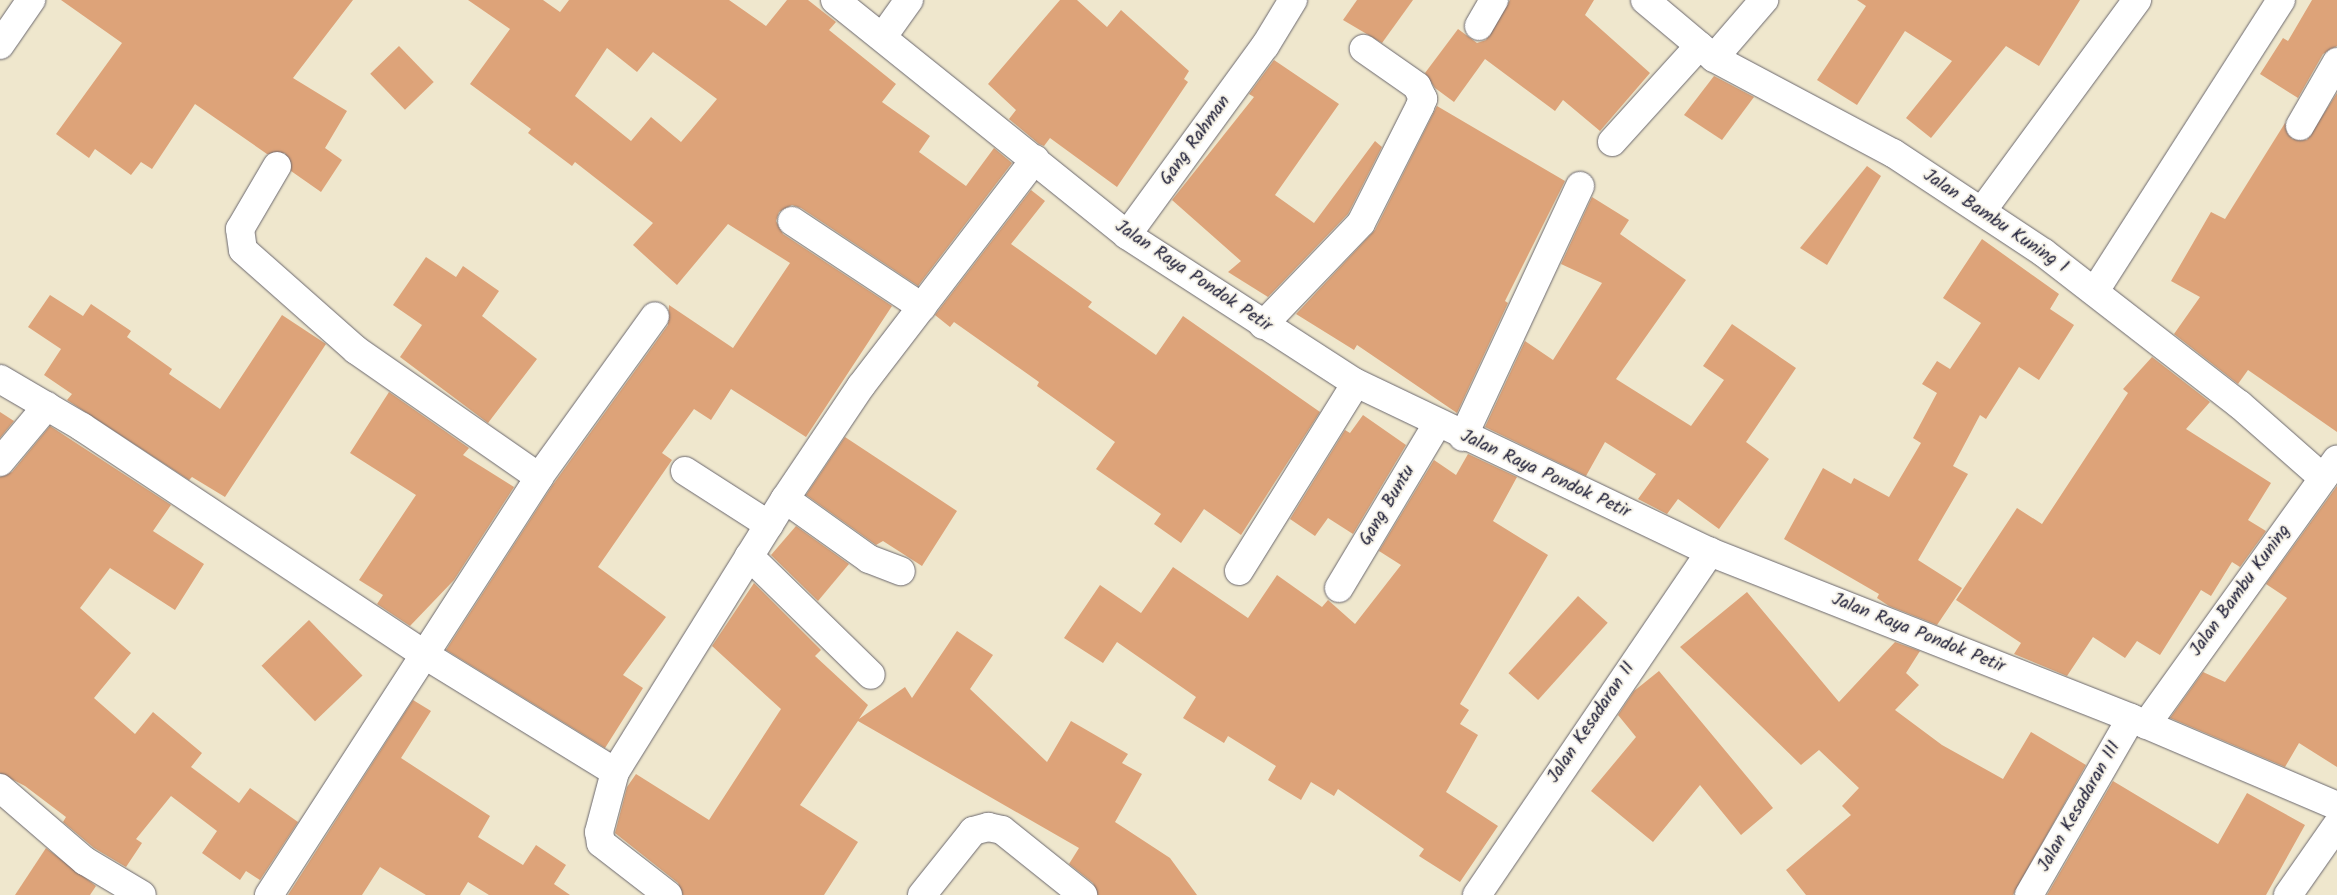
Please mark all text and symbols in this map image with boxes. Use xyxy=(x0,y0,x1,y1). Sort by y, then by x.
street label: Gang Rahman xyxy=(1156,92,1236,190)
street label: Jalan Bambu Kuning 1 xyxy=(1918,165,2072,279)
street label: Jalan Raya Pondok Petir xyxy=(1110,216,1276,338)
street label: Jalan Raya Pondok Petir xyxy=(1457,426,1633,524)
street label: Gang Buntu xyxy=(1356,462,1420,550)
street label: Jalan Bambu Kuning xyxy=(2186,521,2296,661)
street label: Jalan Raya Pondok Petir xyxy=(1828,589,2008,679)
street label: Jalan Kesadaran II xyxy=(1544,658,1640,788)
street label: Jalan Kesadaran III xyxy=(2034,738,2126,876)

